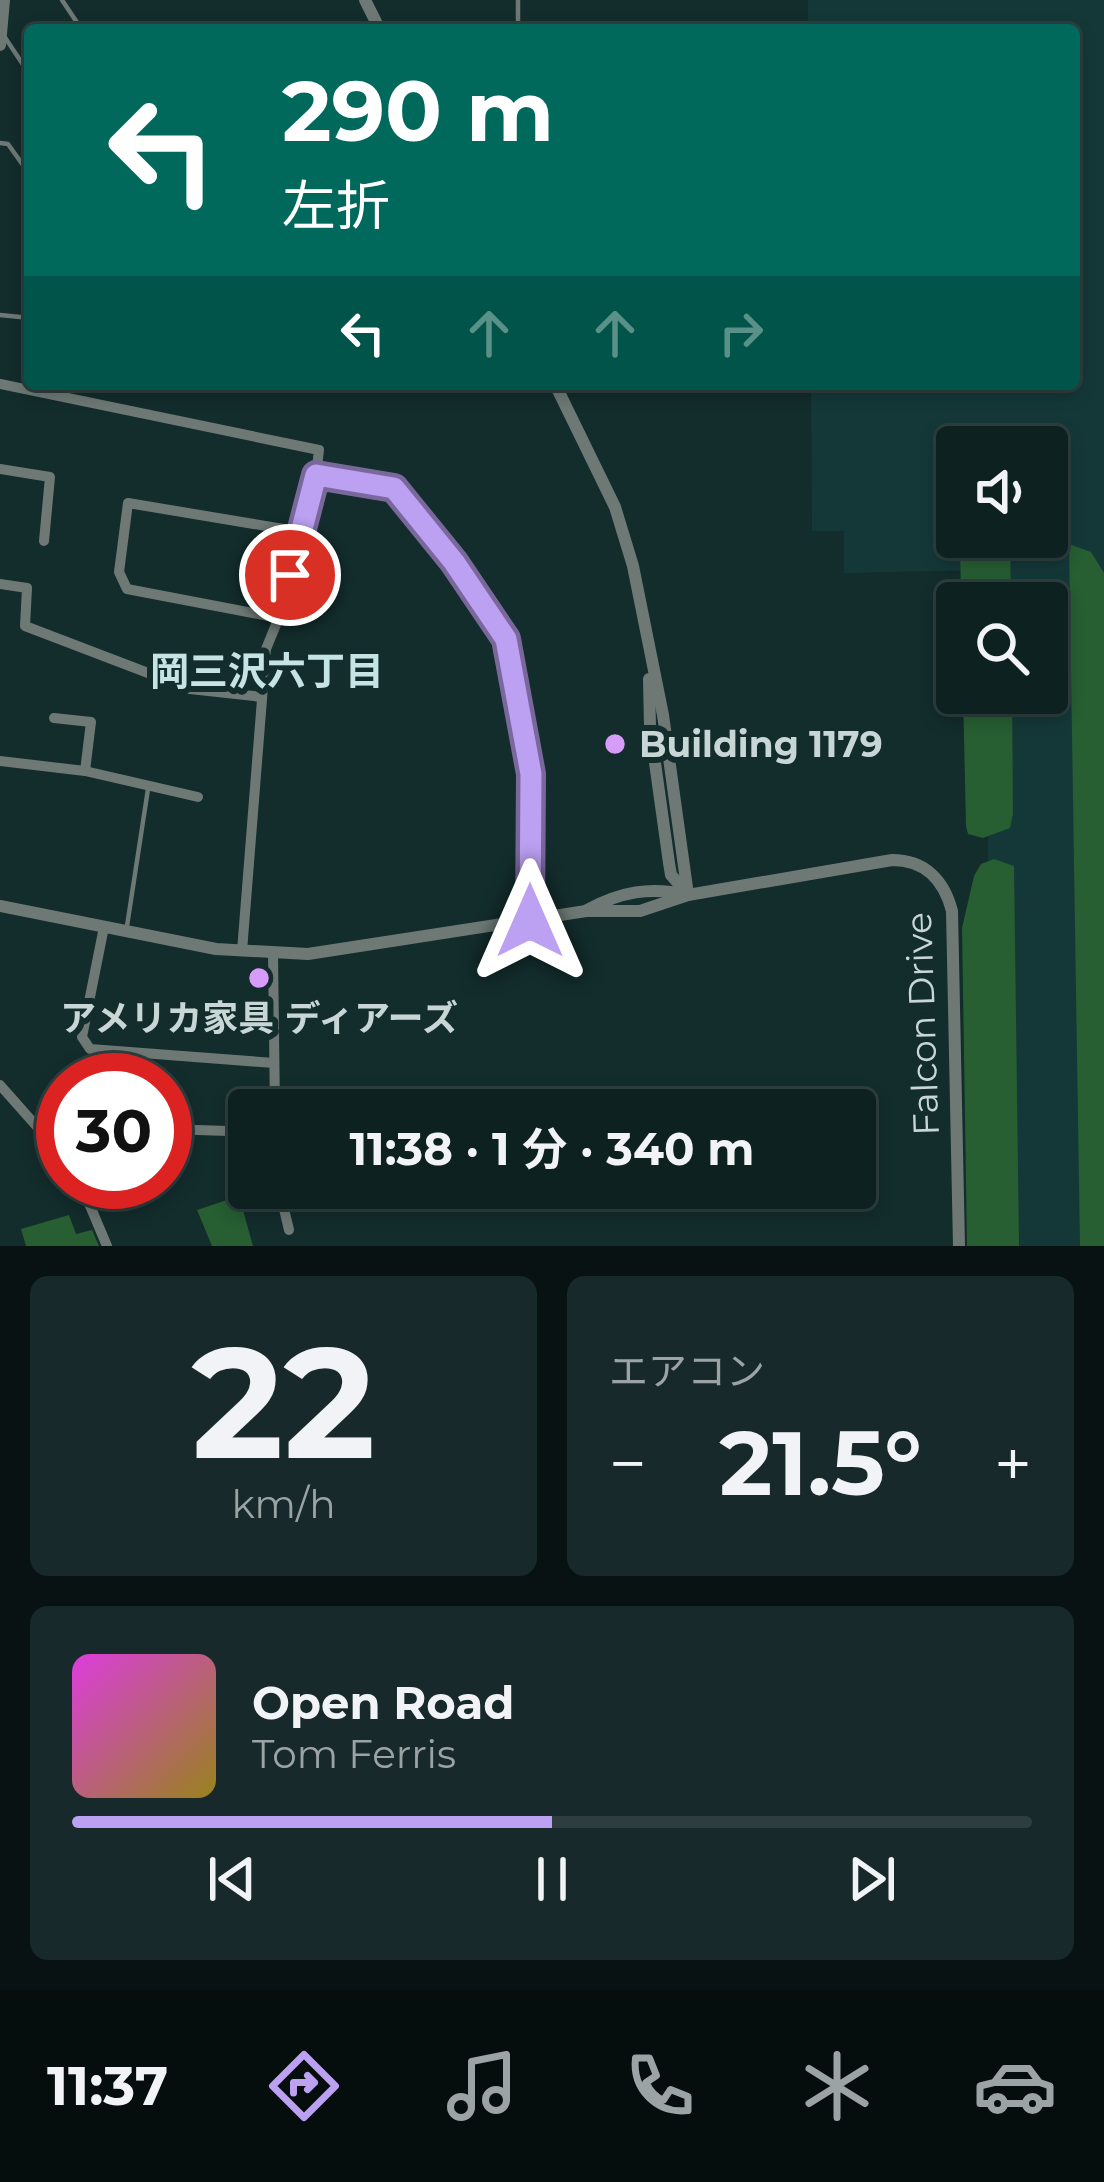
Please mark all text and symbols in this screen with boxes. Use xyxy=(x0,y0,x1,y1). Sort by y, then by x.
text: 290 m xyxy=(282,60,554,162)
icon: left xyxy=(84,72,240,228)
text: 左折 xyxy=(282,173,390,239)
icon: left xyxy=(330,300,396,366)
icon: ahead xyxy=(456,300,522,366)
icon: ahead xyxy=(582,300,648,366)
icon: right xyxy=(708,300,774,366)
map controls xyxy=(936,426,1068,714)
button: sound xyxy=(936,426,1068,558)
pin xyxy=(239,524,341,626)
icon: arrive xyxy=(257,542,323,608)
button: search xyxy=(936,582,1068,714)
district label: 岡三沢六丁目 xyxy=(150,647,384,695)
place label: Building 1179 xyxy=(639,722,883,766)
marker: Building 1179 xyxy=(602,731,628,757)
position arrow xyxy=(467,858,593,984)
street label: Falcon Drive xyxy=(896,912,948,1136)
marker: アメリカ家具 ディアーズ xyxy=(246,965,272,991)
place label: アメリカ家具 ディアーズ xyxy=(60,996,458,1040)
speed limit sign: 30 xyxy=(36,1053,192,1209)
text: 11:38 · 1 分 · 340 m xyxy=(349,1121,755,1176)
text: 22 xyxy=(191,1307,376,1497)
text: エアコン xyxy=(609,1347,765,1395)
text: 21.5° xyxy=(719,1408,922,1518)
text: − xyxy=(609,1423,647,1504)
text: + xyxy=(994,1423,1032,1504)
text: km/h xyxy=(231,1480,336,1528)
text: Open Road xyxy=(252,1675,514,1730)
text: Tom Ferris xyxy=(252,1730,456,1778)
icon: previous xyxy=(199,1846,265,1912)
icon: pause xyxy=(519,1846,585,1912)
icon: next xyxy=(839,1846,905,1912)
icon: directions xyxy=(262,2044,346,2128)
icon: music xyxy=(440,2044,524,2128)
icon: phone xyxy=(618,2044,702,2128)
icon: climate xyxy=(795,2044,879,2128)
icon: car xyxy=(973,2044,1057,2128)
text: 11:37 xyxy=(47,2053,168,2119)

